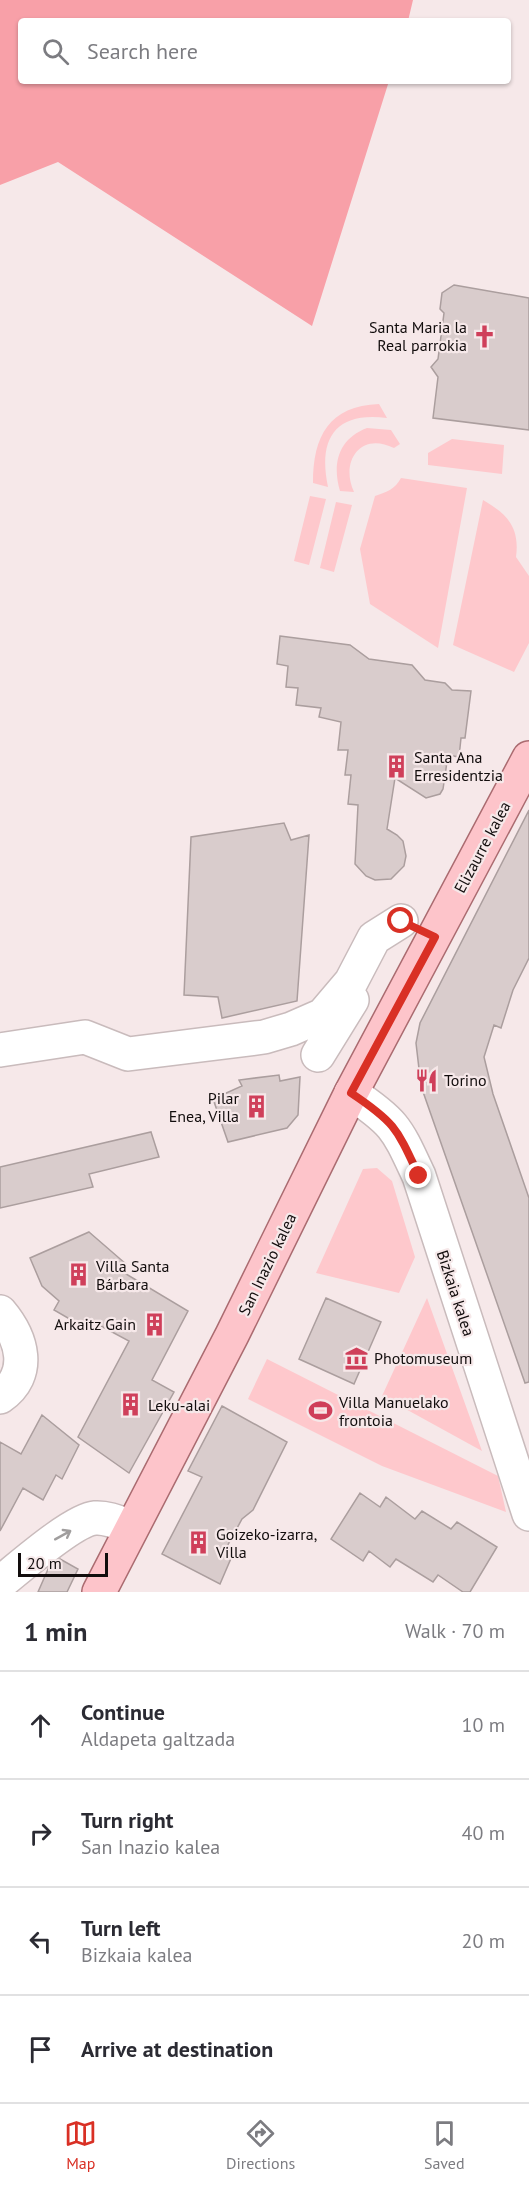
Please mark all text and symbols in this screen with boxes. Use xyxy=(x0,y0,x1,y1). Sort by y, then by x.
search box xyxy=(18,18,511,84)
icon: search xyxy=(39,35,72,68)
text: Search here xyxy=(87,37,198,65)
place label: Santa Maria la Real parrokia xyxy=(369,317,467,355)
church icon: Santa Maria la Real parrokia xyxy=(472,323,498,349)
place label: Santa Ana Erresidentzia xyxy=(414,747,503,785)
building icon: Santa Ana Erresidentzia xyxy=(383,753,409,779)
street label: Elizaurre kalea xyxy=(449,798,515,896)
route start xyxy=(387,907,413,933)
restaurant icon: Torino xyxy=(413,1067,439,1093)
place label: Torino xyxy=(444,1070,486,1090)
place label: Pilar Enea, Villa xyxy=(169,1088,240,1126)
building icon: Pilar Enea, Villa xyxy=(244,1094,270,1120)
route end xyxy=(405,1162,431,1188)
street label: San Inazio kalea xyxy=(234,1210,300,1318)
street label: Bizkaia kalea xyxy=(433,1247,479,1339)
place label: Villa Santa Bárbara xyxy=(95,1256,169,1294)
building icon: Villa Santa Bárbara xyxy=(65,1262,91,1288)
building icon: Arkaitz Gain xyxy=(141,1311,167,1337)
place label: Arkaitz Gain xyxy=(54,1314,136,1334)
museum icon: Photomuseum xyxy=(343,1345,369,1371)
place label: Photomuseum xyxy=(374,1348,472,1368)
building icon: Leku-alai xyxy=(117,1392,143,1418)
place label: Villa Manuelako frontoia xyxy=(338,1392,449,1430)
place label: Leku-alai xyxy=(148,1395,210,1415)
sports icon: Villa Manuelako frontoia xyxy=(308,1398,334,1424)
place label: Goizeko-izarra, Villa xyxy=(215,1524,317,1562)
one-way arrow xyxy=(54,1529,71,1541)
building icon: Goizeko-izarra, Villa xyxy=(185,1530,211,1556)
scale bar xyxy=(18,1550,108,1578)
text: 20 m xyxy=(27,1553,62,1573)
text: 1 min xyxy=(24,1615,87,1648)
text: Walk · 70 m xyxy=(405,1618,505,1644)
text: Continue xyxy=(81,1698,165,1726)
icon: ahead xyxy=(24,1709,57,1742)
text: 10 m xyxy=(462,1712,505,1738)
text: Aldapeta galtzada xyxy=(81,1726,235,1752)
text: Turn right xyxy=(81,1806,173,1834)
icon: right xyxy=(24,1817,57,1850)
text: 40 m xyxy=(462,1820,505,1846)
text: San Inazio kalea xyxy=(81,1834,220,1860)
text: Turn left xyxy=(81,1914,161,1942)
icon: left xyxy=(24,1925,57,1958)
text: 20 m xyxy=(462,1928,505,1954)
text: Bizkaia kalea xyxy=(81,1942,193,1968)
icon: arrive xyxy=(24,2033,57,2066)
text: Arrive at destination xyxy=(81,2035,273,2063)
tab: Map xyxy=(64,2117,97,2173)
tab: Directions xyxy=(226,2117,295,2173)
tab: Saved xyxy=(424,2117,465,2173)

